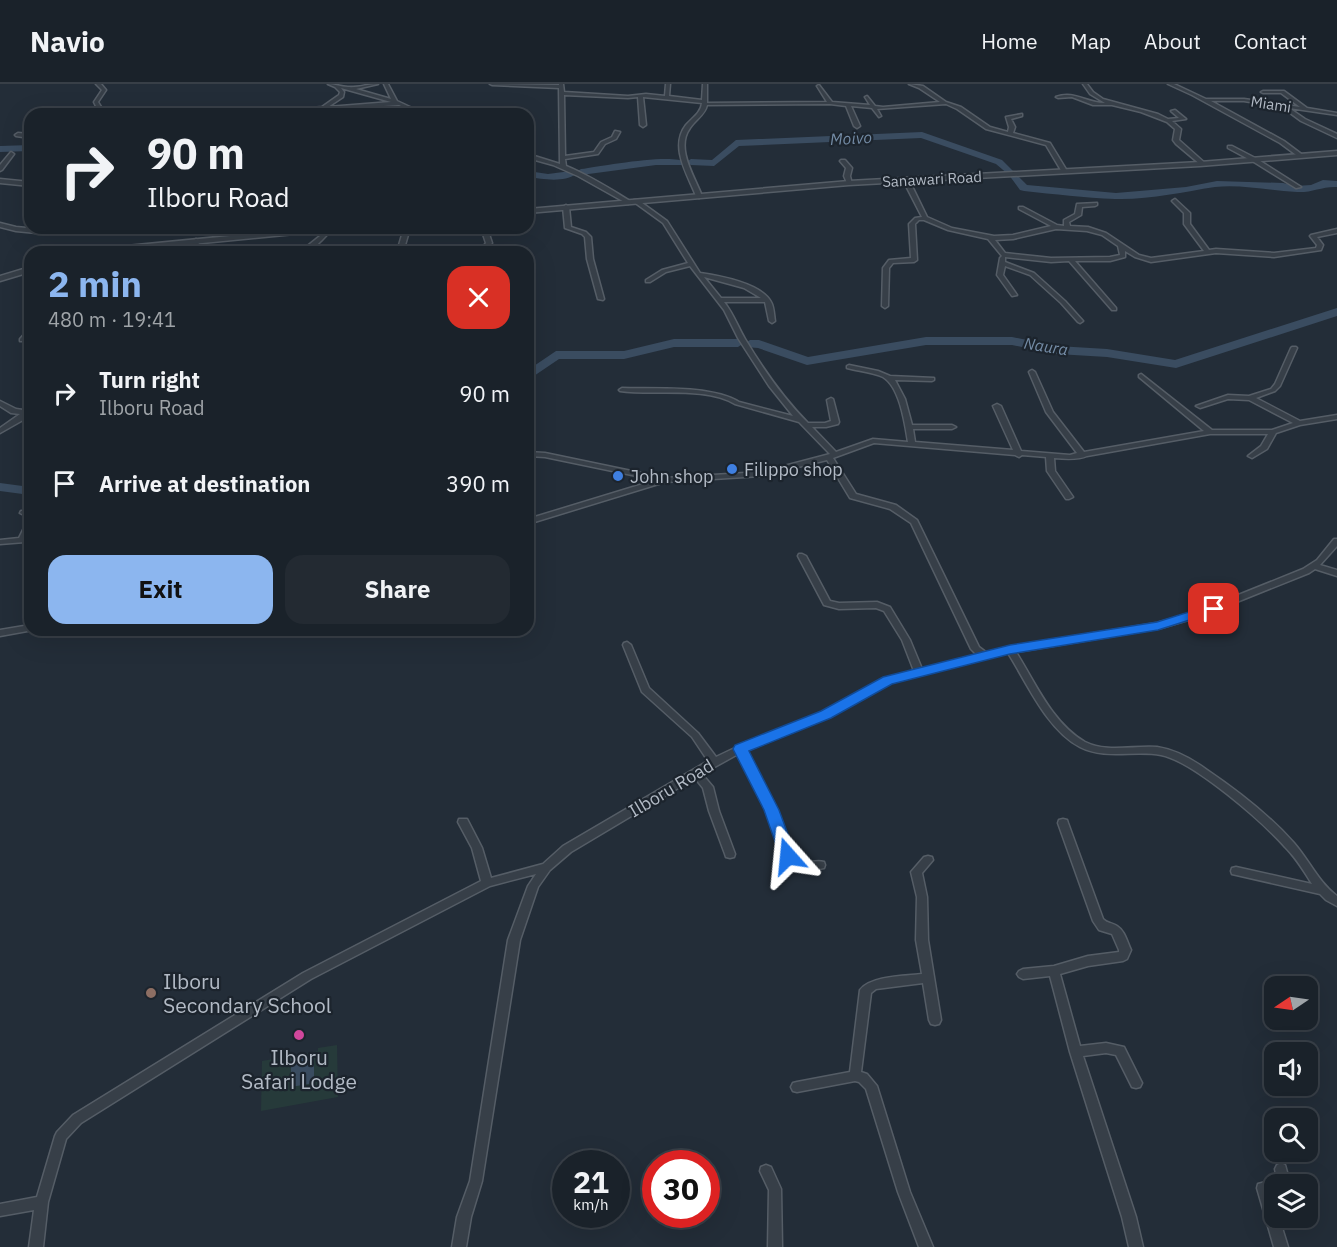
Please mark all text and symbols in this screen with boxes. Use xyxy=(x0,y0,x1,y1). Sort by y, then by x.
text: Navio xyxy=(30,23,105,60)
text: Home xyxy=(981,27,1038,55)
text: Map xyxy=(1071,27,1111,55)
text: About xyxy=(1144,27,1201,55)
text: Contact xyxy=(1234,27,1307,55)
street label: Miami xyxy=(1249,91,1293,117)
text: 90 m xyxy=(147,126,245,181)
water label: Moivo xyxy=(829,127,873,149)
icon: right xyxy=(48,132,126,210)
street label: Sanawari Road xyxy=(882,167,982,191)
text: Ilboru Road xyxy=(147,179,290,214)
text: 2 min xyxy=(48,260,142,307)
button: close xyxy=(447,266,510,329)
text: 480 m · 19:41 xyxy=(48,306,176,333)
water label: Naura xyxy=(1023,333,1069,359)
text: Turn right xyxy=(99,365,200,394)
icon: right xyxy=(48,377,81,410)
text: 90 m xyxy=(459,379,510,408)
text: Ilboru Road xyxy=(99,394,205,421)
place label: Filippo shop xyxy=(744,458,843,481)
marker: Filippo shop xyxy=(725,462,739,476)
place label: John shop xyxy=(630,465,713,488)
icon: arrive xyxy=(48,467,81,500)
text: Arrive at destination xyxy=(99,469,310,498)
text: 390 m xyxy=(446,469,510,498)
marker: John shop xyxy=(611,469,625,483)
button: Exit xyxy=(48,555,273,624)
button: Share xyxy=(285,555,510,624)
pin xyxy=(1188,583,1239,634)
icon: arrive xyxy=(1197,592,1230,625)
street label: Ilboru Road xyxy=(624,754,718,822)
position arrow xyxy=(756,824,820,888)
place label: Ilboru Secondary School xyxy=(163,967,332,1019)
north arrow xyxy=(1264,976,1318,1030)
map controls xyxy=(1264,976,1318,1228)
marker: Ilboru Secondary School xyxy=(144,986,158,1000)
marker: Ilboru Safari Lodge xyxy=(292,1028,306,1042)
button: sound xyxy=(1264,1042,1318,1096)
place label: Ilboru Safari Lodge xyxy=(241,1043,357,1095)
button: search xyxy=(1264,1108,1318,1162)
speed limit sign: 30 xyxy=(642,1150,720,1228)
text: 21 xyxy=(573,1162,609,1201)
button: layers xyxy=(1264,1174,1318,1228)
text: km/h xyxy=(573,1195,609,1214)

